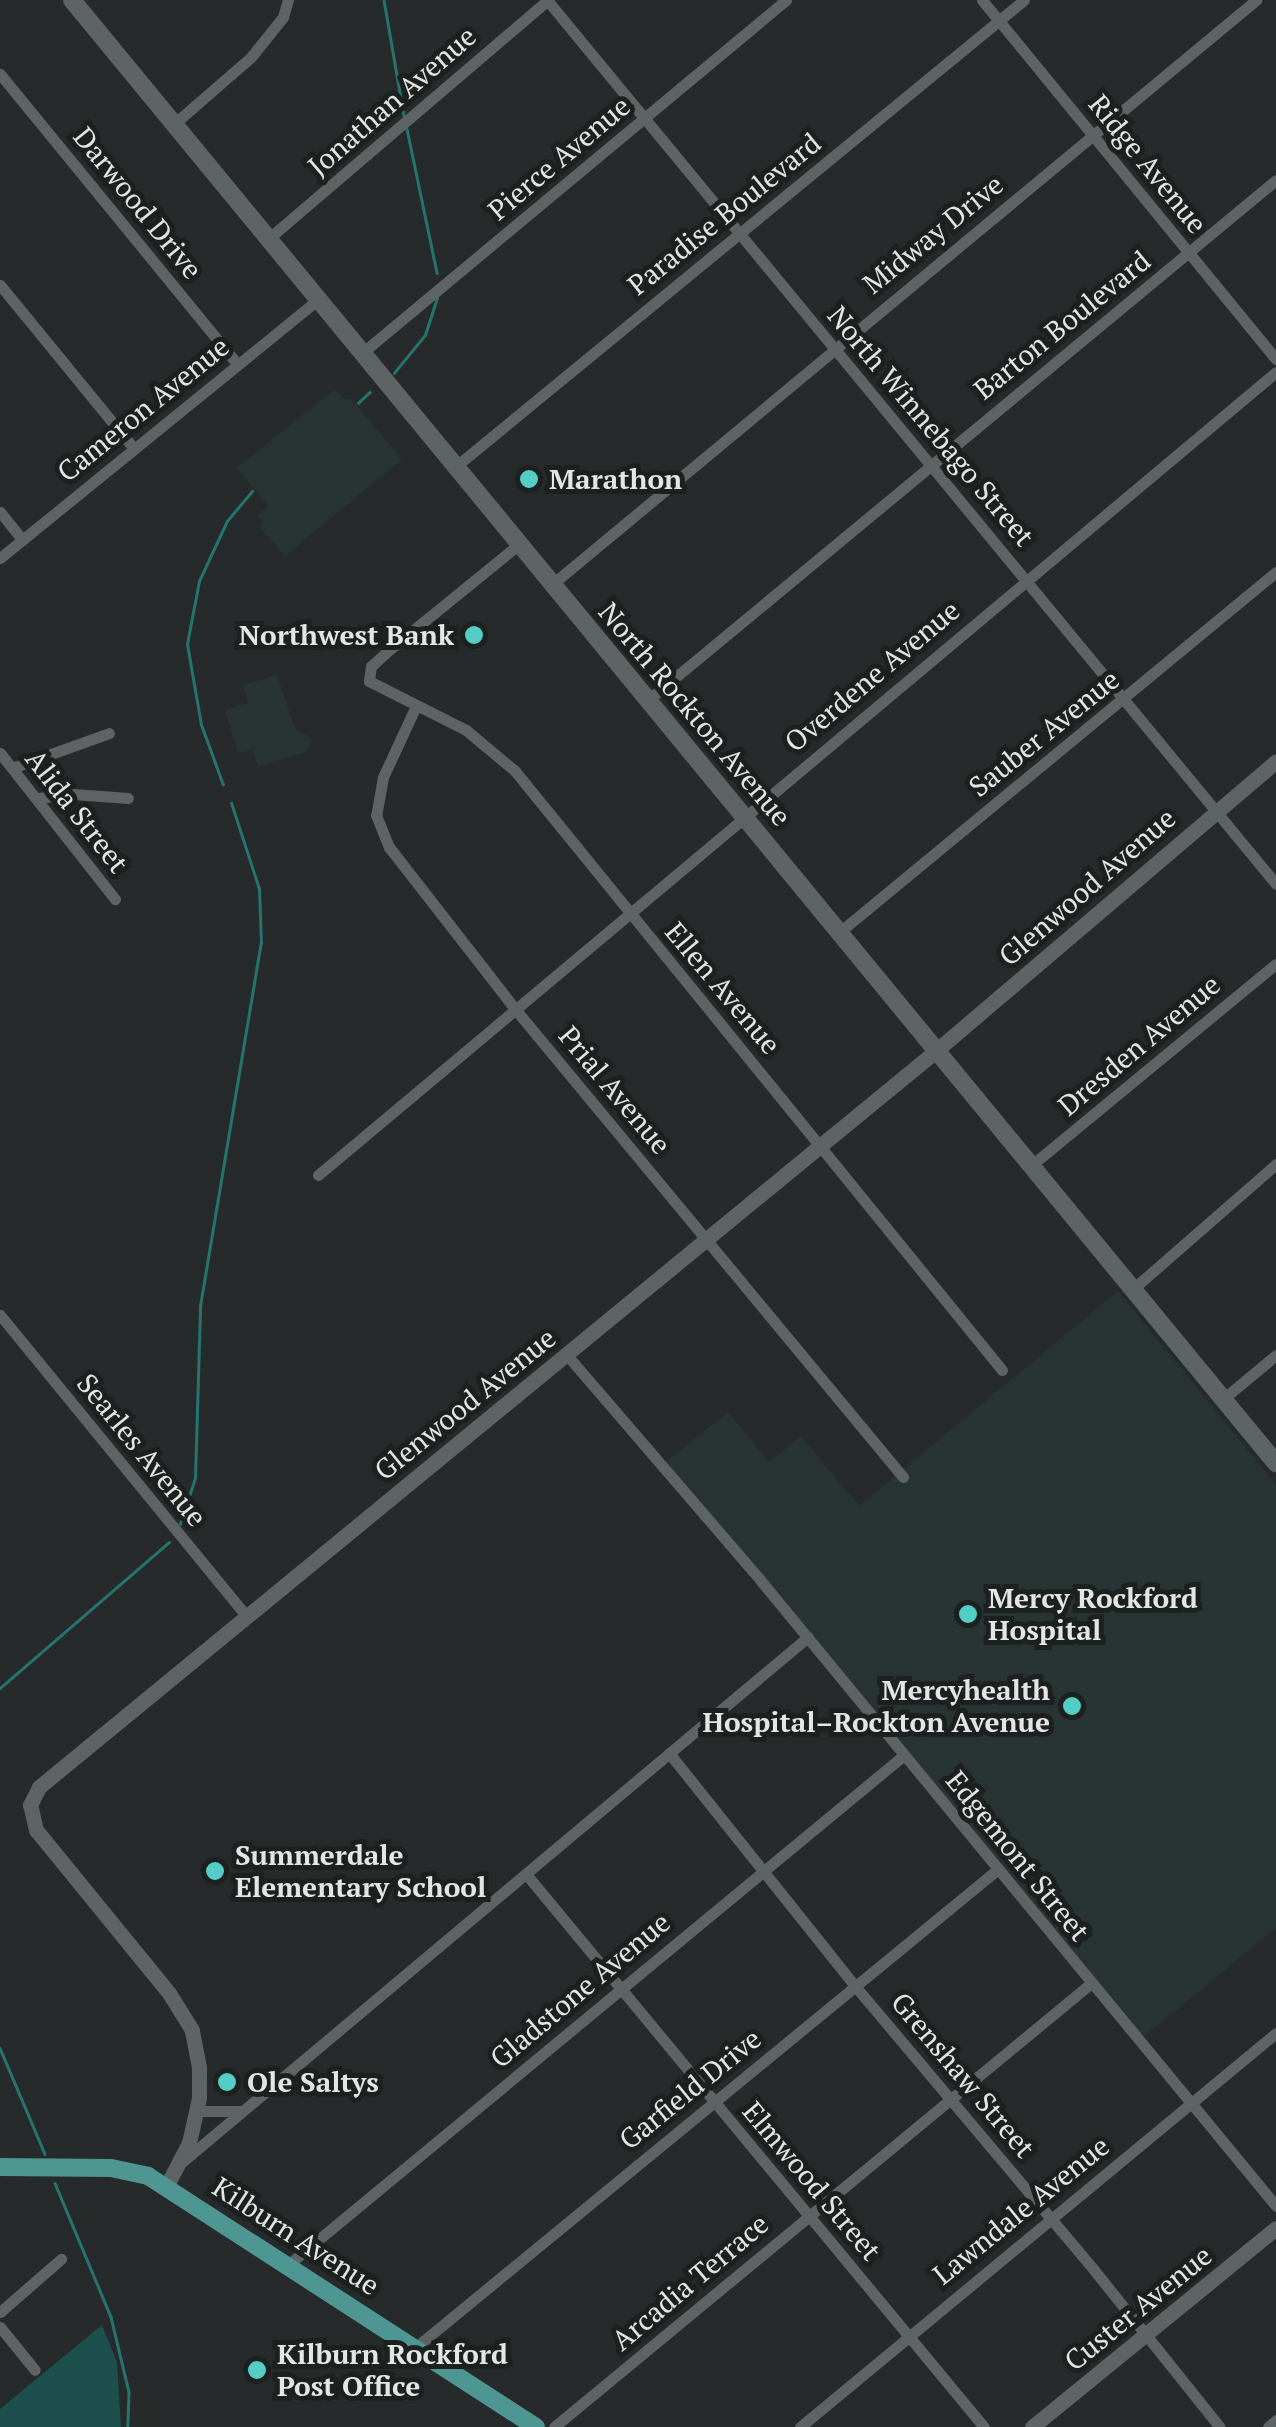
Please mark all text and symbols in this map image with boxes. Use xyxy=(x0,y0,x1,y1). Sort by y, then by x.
street label: Jonathan Avenue xyxy=(301,19,483,183)
street label: Ridge Avenue xyxy=(1082,88,1214,240)
street label: Pierce Avenue xyxy=(481,89,637,227)
street label: Darwood Drive xyxy=(67,120,209,286)
street label: Paradise Boulevard xyxy=(621,126,827,302)
street label: Midway Drive xyxy=(856,167,1010,301)
street label: Barton Boulevard xyxy=(967,244,1157,406)
street label: North Winnebago Street xyxy=(821,299,1041,553)
street label: Cameron Avenue xyxy=(50,329,236,489)
place label: Marathon xyxy=(549,462,682,496)
marker: Marathon xyxy=(518,468,540,490)
street label: Overdene Avenue xyxy=(778,593,966,759)
street label: North Rockton Avenue xyxy=(592,595,798,833)
place label: Northwest Bank xyxy=(239,618,454,652)
marker: Northwest Bank xyxy=(463,624,485,646)
street label: Sauber Avenue xyxy=(962,662,1126,804)
street label: Alida Street xyxy=(18,743,136,879)
street label: Glenwood Avenue xyxy=(992,801,1182,973)
street label: Ellen Avenue xyxy=(658,915,788,1061)
street label: Dresden Avenue xyxy=(1051,967,1227,1123)
street label: Prial Avenue xyxy=(552,1019,678,1161)
street label: Glenwood Avenue xyxy=(368,1321,562,1487)
street label: Searles Avenue xyxy=(70,1367,214,1533)
place label: Mercy Rockford Hospital xyxy=(988,1581,1198,1647)
marker: Mercy Rockford Hospital xyxy=(957,1603,979,1625)
place label: Mercyhealth Hospital–Rockton Avenue xyxy=(702,1673,1050,1739)
marker: Mercyhealth Hospital–Rockton Avenue xyxy=(1059,1693,1085,1719)
street label: Edgemont Street xyxy=(939,1764,1097,1948)
place label: Summerdale Elementary School xyxy=(235,1838,486,1904)
marker: Summerdale Elementary School xyxy=(204,1860,226,1882)
street label: Gladstone Avenue xyxy=(483,1905,677,2075)
street label: Grenshaw Street xyxy=(884,1986,1042,2164)
street label: Garfield Drive xyxy=(612,2022,768,2156)
place label: Ole Saltys xyxy=(247,2065,379,2099)
marker: Ole Saltys xyxy=(216,2071,238,2093)
street label: Elmwood Street xyxy=(736,2095,888,2267)
street label: Lawndale Avenue xyxy=(926,2129,1116,2291)
street label: Kilburn Avenue xyxy=(206,2170,386,2302)
street label: Arcadia Terrace xyxy=(605,2207,775,2357)
street label: Custer Avenue xyxy=(1058,2238,1218,2378)
place label: Kilburn Rockford Post Office xyxy=(277,2337,508,2403)
marker: Kilburn Rockford Post Office xyxy=(246,2359,268,2381)

